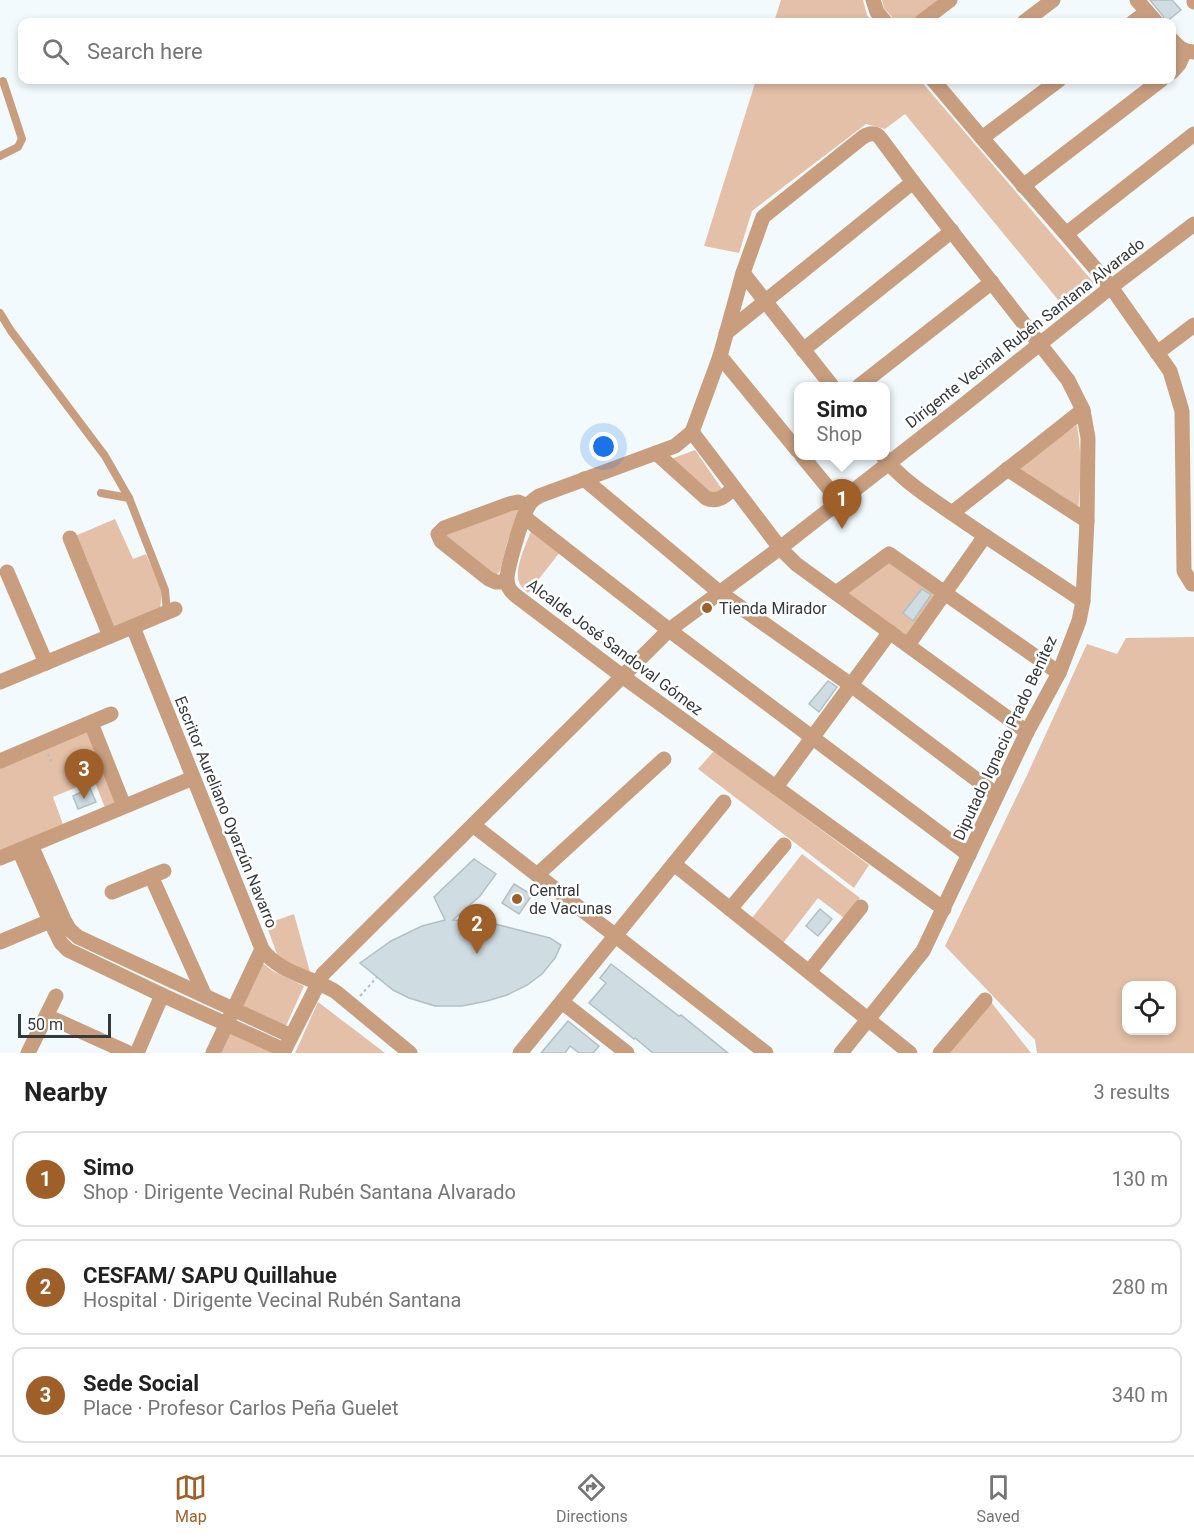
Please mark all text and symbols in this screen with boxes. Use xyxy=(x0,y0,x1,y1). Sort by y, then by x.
search box xyxy=(18,18,1176,84)
icon: search xyxy=(39,35,72,68)
text: Search here xyxy=(87,39,203,64)
street label: Dirigente Vecinal Rubén Santana Alvarado xyxy=(902,234,1148,432)
popup xyxy=(794,382,890,460)
text: Simo xyxy=(817,397,867,422)
text: Shop xyxy=(817,422,862,446)
your location xyxy=(589,432,618,461)
pin: 1 xyxy=(822,480,862,529)
street label: Alcalde José Sandoval Gómez xyxy=(523,575,707,719)
place label: Tienda Mirador xyxy=(719,599,827,618)
marker: Tienda Mirador xyxy=(700,601,714,615)
street label: Diputado Ignacio Prado Benítez xyxy=(949,633,1061,843)
street label: Escritor Aureliano Oyarzún Navarro xyxy=(171,693,281,931)
pin: 3 xyxy=(64,750,104,799)
place label: Central de Vacunas xyxy=(529,881,612,918)
marker: Central de Vacunas xyxy=(510,892,524,906)
pin: 2 xyxy=(458,904,496,954)
map controls xyxy=(1122,981,1176,1035)
button: locate xyxy=(1122,981,1176,1035)
scale bar xyxy=(18,1011,111,1038)
text: 50 m xyxy=(27,1015,63,1034)
text: Nearby xyxy=(24,1077,107,1107)
text: 3 results xyxy=(1094,1080,1170,1104)
text: Simo xyxy=(83,1155,134,1180)
text: 1 xyxy=(40,1167,51,1191)
text: 130 m xyxy=(1112,1167,1168,1191)
text: Shop · Dirigente Vecinal Rubén Santana Alvarado xyxy=(83,1180,516,1204)
text: CESFAM/ SAPU Quillahue xyxy=(83,1263,337,1288)
text: 2 xyxy=(40,1275,51,1299)
text: 280 m xyxy=(1112,1275,1168,1299)
text: Hospital · Dirigente Vecinal Rubén Santana xyxy=(83,1288,461,1312)
text: Sede Social xyxy=(83,1371,199,1396)
text: 3 xyxy=(40,1383,51,1407)
text: 340 m xyxy=(1112,1383,1168,1407)
text: Place · Profesor Carlos Peña Guelet xyxy=(83,1396,398,1420)
tab: Map xyxy=(174,1471,207,1526)
tab: Directions xyxy=(556,1471,628,1526)
tab: Saved xyxy=(976,1471,1020,1526)

